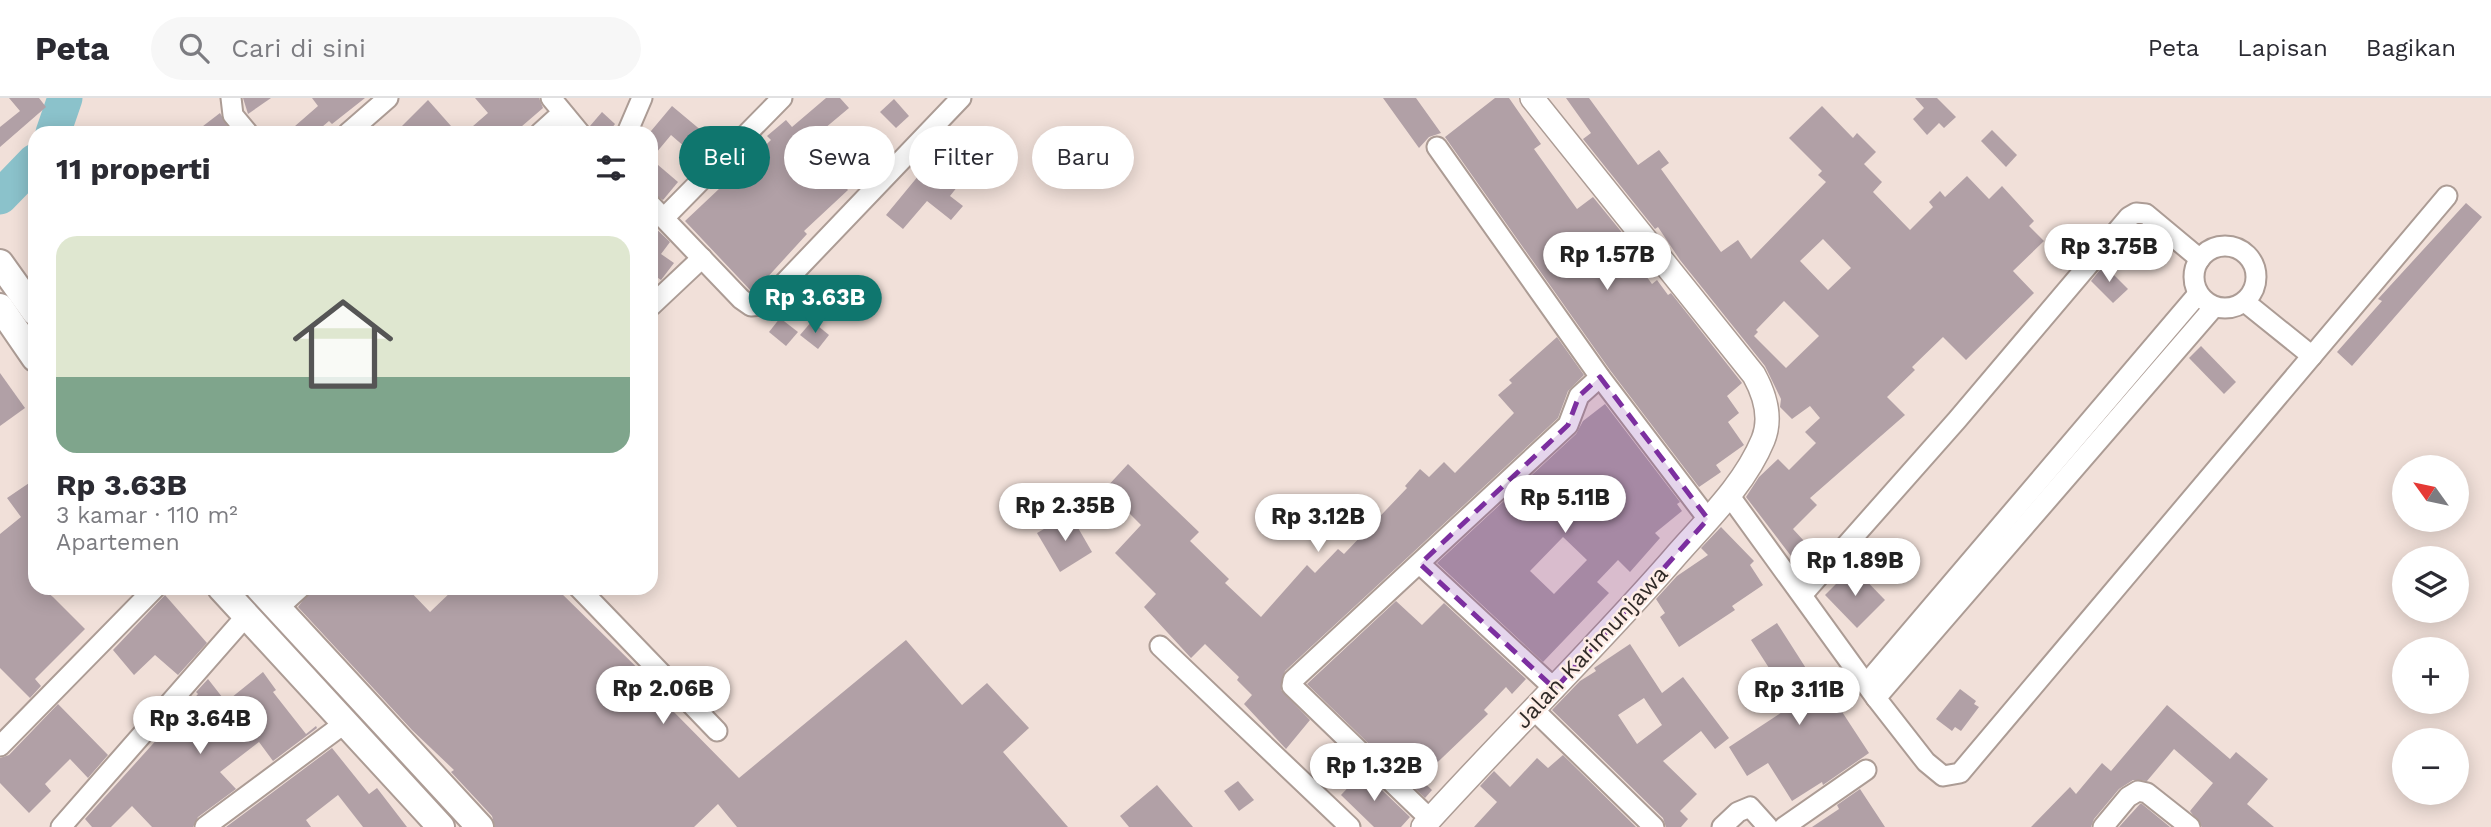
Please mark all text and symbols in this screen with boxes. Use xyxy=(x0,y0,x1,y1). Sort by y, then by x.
search box xyxy=(151,17,641,80)
text: Peta xyxy=(35,29,109,68)
icon: search xyxy=(175,29,213,67)
text: Cari di sini xyxy=(231,33,366,63)
text: Peta xyxy=(2148,34,2199,62)
text: Lapisan xyxy=(2237,34,2328,62)
text: Bagikan xyxy=(2366,34,2456,62)
chip: Beli xyxy=(679,126,770,189)
chip: Sewa xyxy=(784,126,895,189)
chip: Filter xyxy=(909,126,1018,189)
chip: Baru xyxy=(1032,126,1134,189)
icon: filters xyxy=(592,149,630,187)
text: 11 properti xyxy=(56,151,211,186)
pin: Rp 3.75B xyxy=(2037,225,2181,284)
pin: Rp 1.57B xyxy=(1535,232,1679,292)
text: Rp 3.75B xyxy=(2060,233,2158,260)
text: Rp 1.57B xyxy=(1559,241,1655,268)
pin: Rp 3.63B xyxy=(743,275,887,335)
icon: home xyxy=(280,281,406,407)
text: Rp 3.63B xyxy=(765,284,865,311)
north arrow xyxy=(2392,455,2469,532)
map controls xyxy=(2392,455,2469,805)
text: Rp 3.63B xyxy=(56,467,187,502)
pin: Rp 5.11B xyxy=(1493,476,1637,535)
pin: Rp 2.35B xyxy=(993,484,1137,543)
text: Rp 5.11B xyxy=(1520,484,1610,511)
text: Rp 2.35B xyxy=(1015,492,1115,519)
pin: Rp 3.12B xyxy=(1246,494,1390,554)
text: 3 kamar · 110 m² xyxy=(56,502,238,529)
text: Rp 3.12B xyxy=(1271,503,1365,530)
text: Apartemen xyxy=(56,529,180,556)
pin: Rp 1.89B xyxy=(1783,538,1927,598)
button: layers xyxy=(2392,546,2469,623)
text: Rp 1.89B xyxy=(1806,547,1904,574)
street label: Jalan Karimunjawa xyxy=(1509,561,1674,734)
button: + xyxy=(2392,637,2469,714)
pin: Rp 2.06B xyxy=(591,666,735,726)
pin: Rp 3.11B xyxy=(1727,668,1871,727)
text: Rp 2.06B xyxy=(612,675,714,702)
text: Rp 3.11B xyxy=(1754,676,1844,703)
pin: Rp 3.64B xyxy=(128,696,272,756)
text: Rp 3.64B xyxy=(149,705,251,732)
button: − xyxy=(2392,728,2469,805)
pin: Rp 1.32B xyxy=(1302,744,1446,803)
text: Rp 1.32B xyxy=(1326,752,1422,779)

